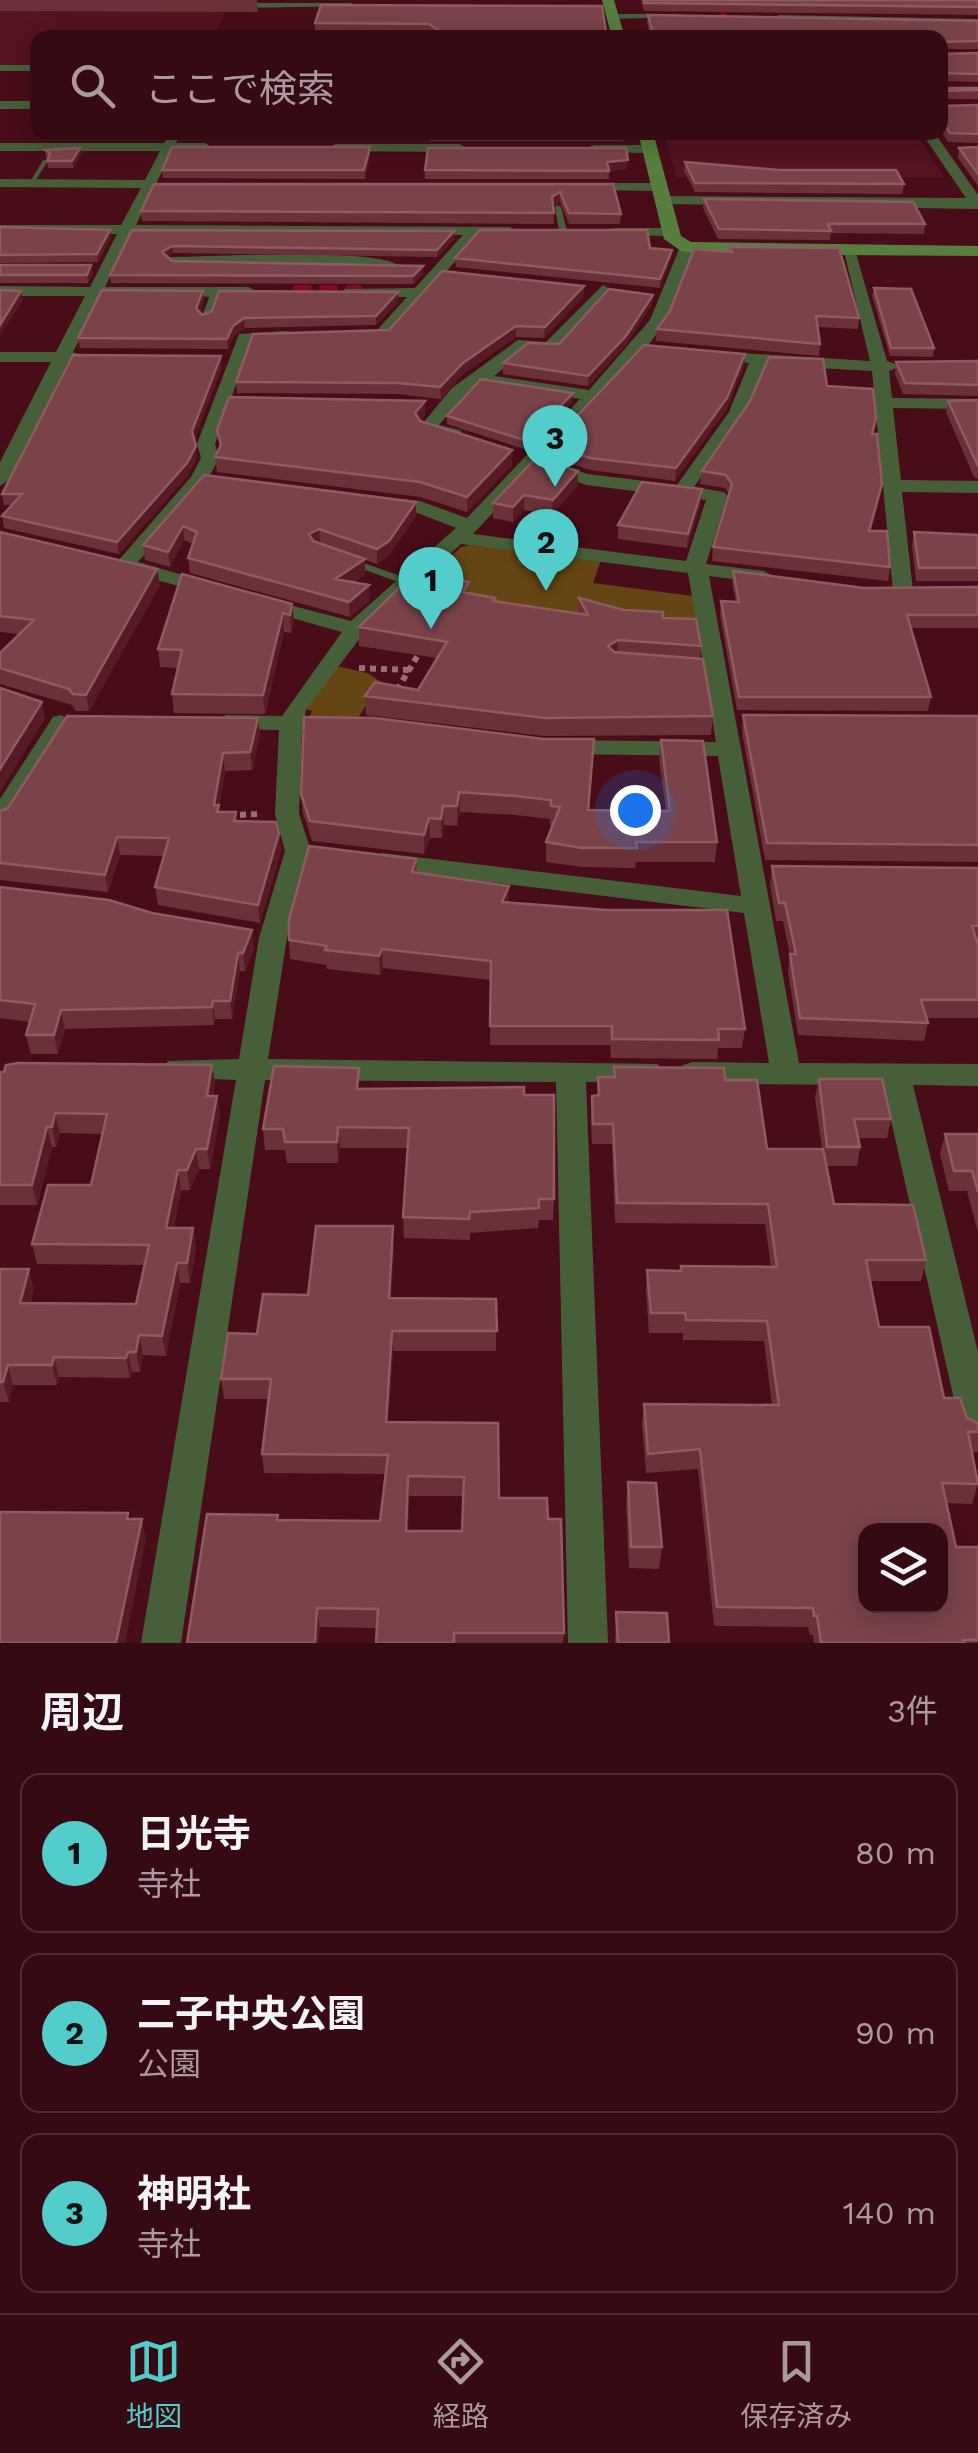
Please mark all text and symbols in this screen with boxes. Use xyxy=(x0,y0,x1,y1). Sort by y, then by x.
search box xyxy=(30,30,948,140)
icon: search xyxy=(65,58,120,113)
text: ここで検索 xyxy=(145,67,335,111)
pin: 3 xyxy=(522,404,588,487)
pin: 2 xyxy=(514,508,578,591)
pin: 1 xyxy=(398,546,464,629)
your location xyxy=(610,785,661,836)
map controls xyxy=(858,1523,948,1613)
button: layers xyxy=(858,1523,948,1613)
text: 周辺 xyxy=(40,1688,124,1737)
text: 3件 xyxy=(887,1692,938,1730)
text: 日光寺 xyxy=(137,1812,251,1856)
text: 1 xyxy=(68,1834,81,1872)
text: 80 m xyxy=(855,1834,936,1872)
text: 寺社 xyxy=(137,1865,201,1903)
text: 二子中央公園 xyxy=(137,1992,365,2036)
text: 2 xyxy=(65,2014,84,2052)
text: 90 m xyxy=(855,2014,936,2052)
text: 公園 xyxy=(137,2045,201,2083)
text: 神明社 xyxy=(137,2172,251,2216)
text: 3 xyxy=(65,2194,84,2232)
text: 140 m xyxy=(843,2194,936,2232)
text: 寺社 xyxy=(137,2225,201,2263)
tab: 地図 xyxy=(126,2334,182,2434)
tab: 経路 xyxy=(433,2334,489,2434)
tab: 保存済み xyxy=(740,2334,852,2434)

